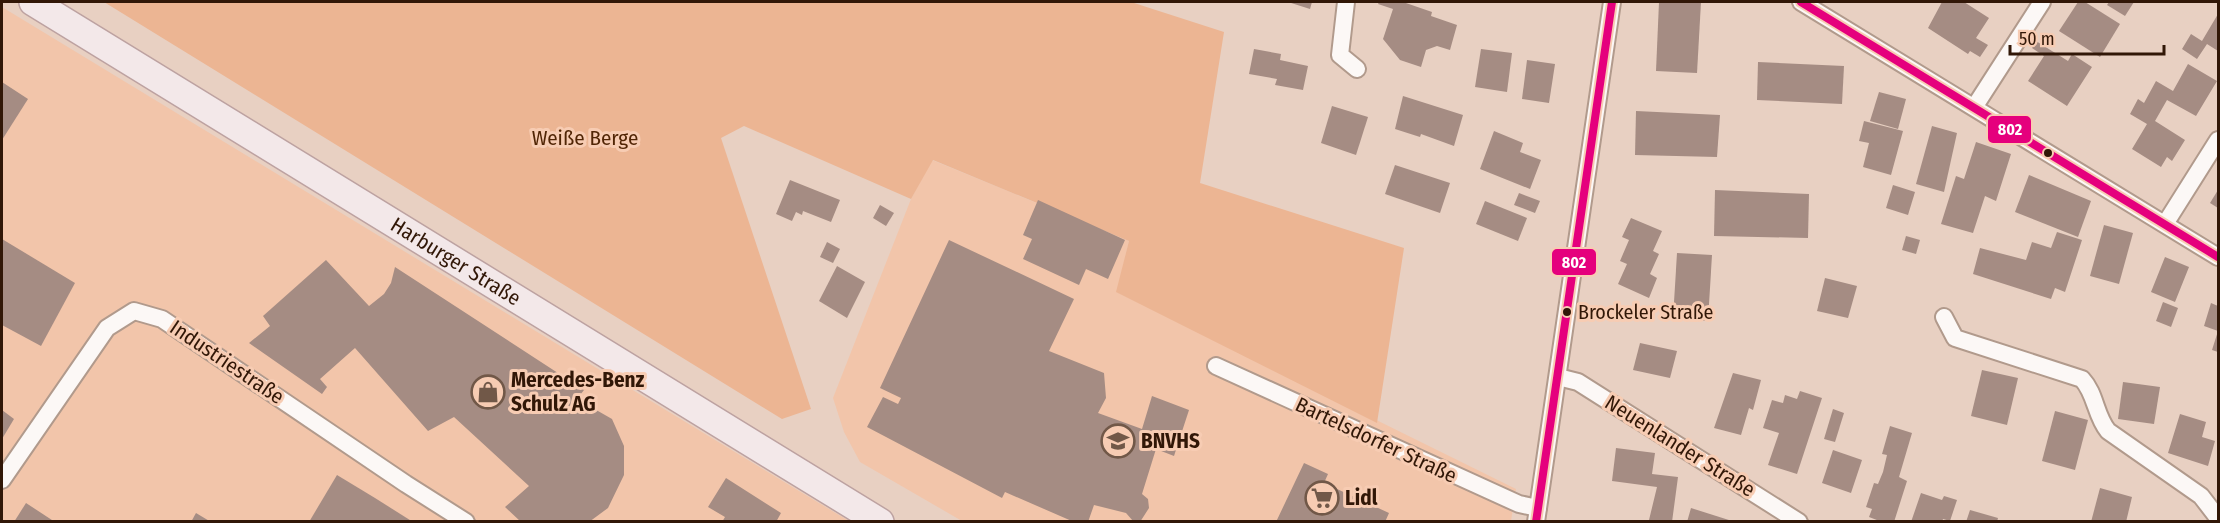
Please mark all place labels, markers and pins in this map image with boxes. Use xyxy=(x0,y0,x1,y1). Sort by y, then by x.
unlabelled marker xyxy=(2042,147,2054,159)
place label: Brockeler Straße xyxy=(1578,300,1713,324)
marker: Brockeler Straße xyxy=(1561,306,1573,318)
place label: Mercedes-Benz Schulz AG xyxy=(511,367,645,417)
shop icon: Mercedes-Benz Schulz AG xyxy=(470,374,506,410)
school or university icon: BNVHS xyxy=(1100,423,1136,459)
place label: BNVHS xyxy=(1141,428,1200,454)
supermarket icon: Lidl xyxy=(1304,480,1340,516)
place label: Lidl xyxy=(1345,485,1378,511)

